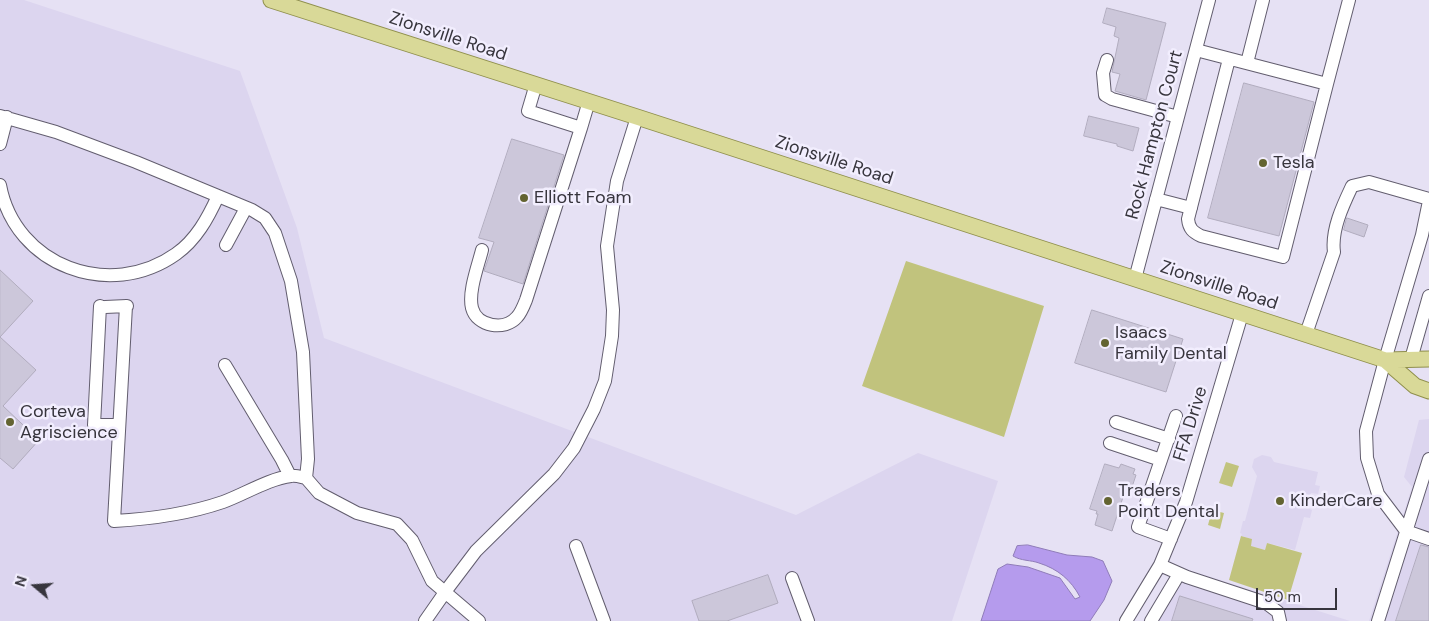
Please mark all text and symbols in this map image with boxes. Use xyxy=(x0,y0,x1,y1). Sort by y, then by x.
street label: Zionsville Road xyxy=(386,8,510,66)
street label: Rock Hampton Court xyxy=(1122,48,1188,222)
street label: Zionsville Road xyxy=(772,132,896,190)
place label: Tesla xyxy=(1273,152,1315,174)
marker: Tesla xyxy=(1257,157,1269,169)
place label: Elliott Foam xyxy=(534,187,631,209)
marker: Elliott Foam xyxy=(518,192,530,204)
street label: Zionsville Road xyxy=(1157,257,1281,315)
place label: Isaacs Family Dental xyxy=(1115,322,1227,364)
marker: Isaacs Family Dental xyxy=(1099,337,1111,349)
street label: FFA Drive xyxy=(1169,384,1213,464)
place label: Corteva Agriscience xyxy=(20,401,118,444)
marker: Corteva Agriscience xyxy=(4,416,16,428)
place label: Traders Point Dental xyxy=(1118,480,1219,522)
place label: KinderCare xyxy=(1290,490,1383,512)
marker: Traders Point Dental xyxy=(1102,495,1114,507)
marker: KinderCare xyxy=(1274,495,1286,507)
north arrow xyxy=(10,561,60,611)
text: N xyxy=(11,574,31,589)
scale bar xyxy=(1259,578,1340,610)
text: 50 m xyxy=(1264,587,1301,607)

